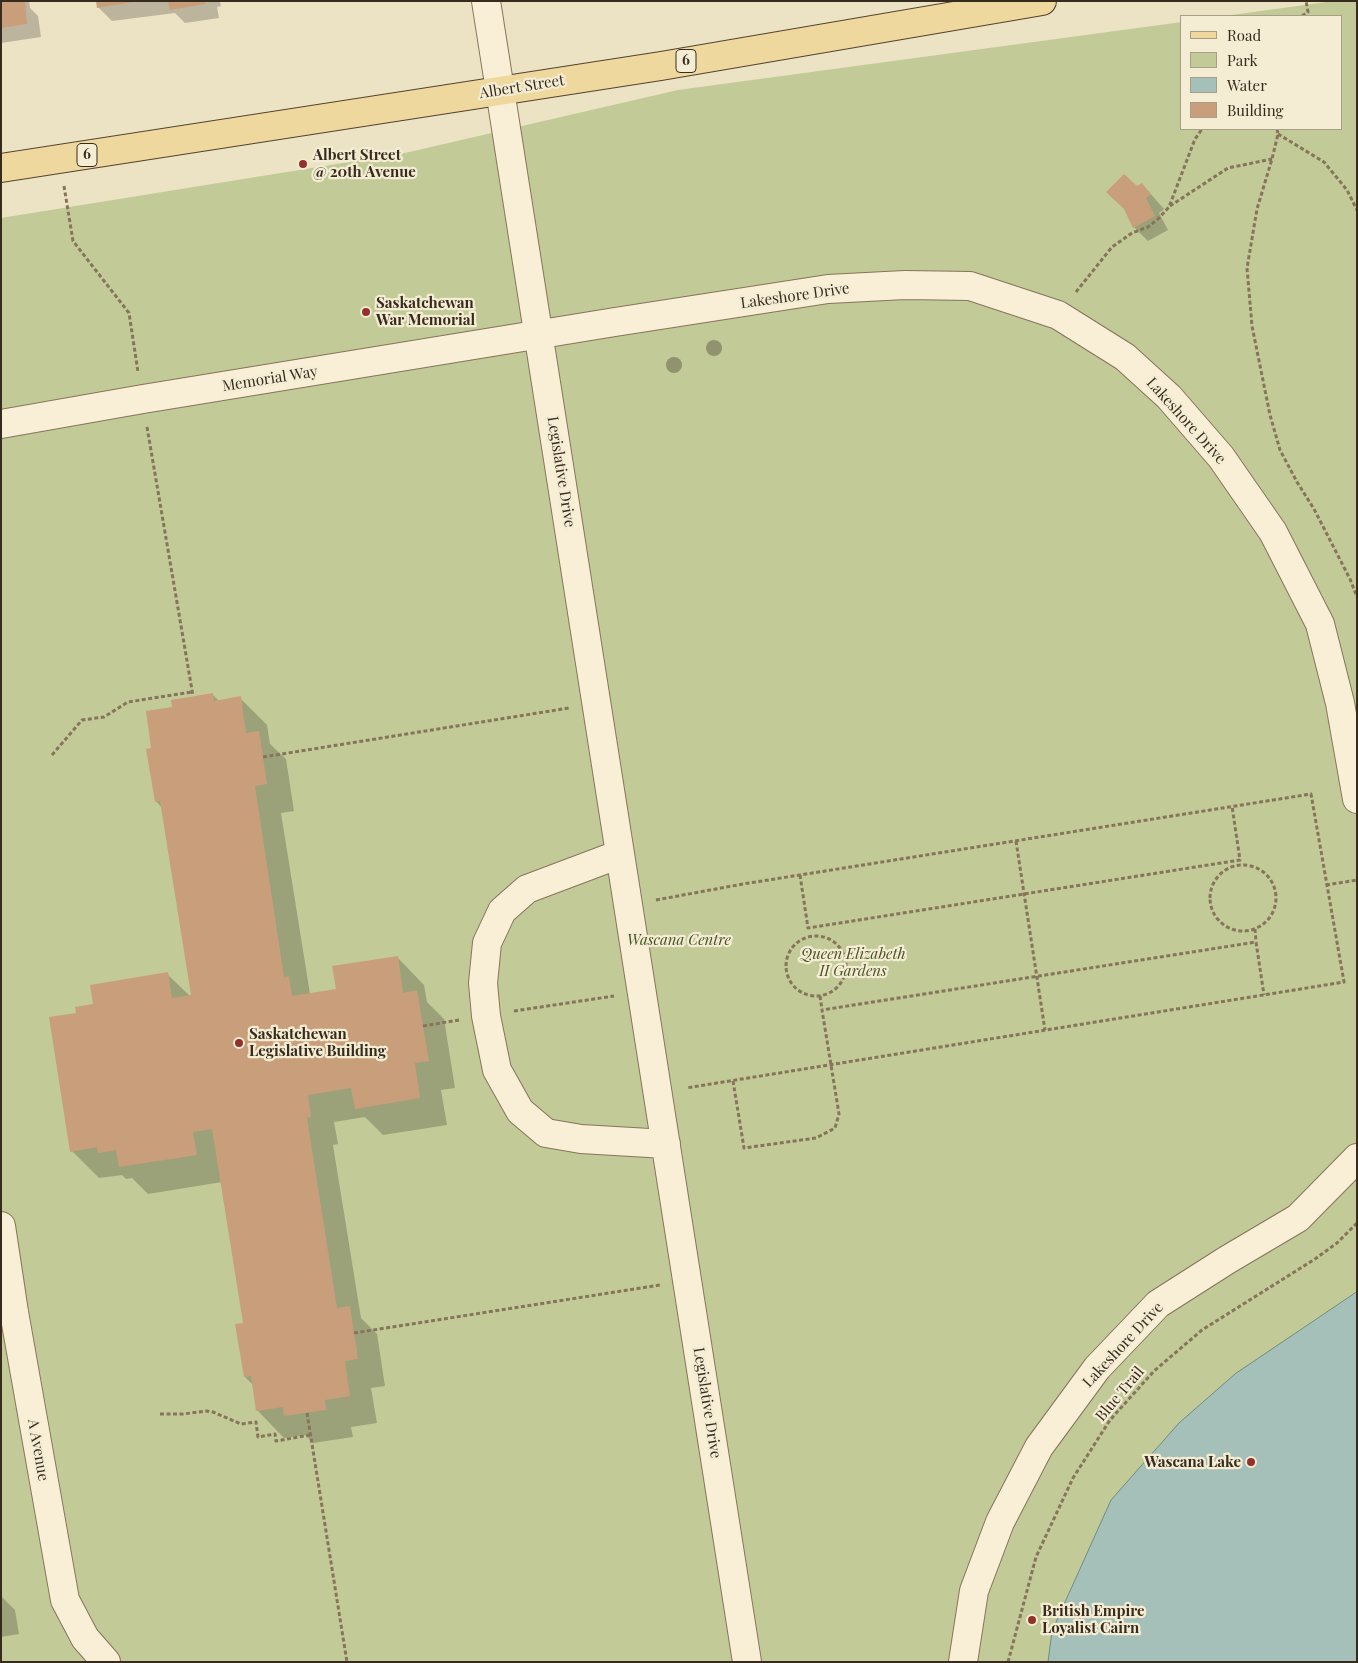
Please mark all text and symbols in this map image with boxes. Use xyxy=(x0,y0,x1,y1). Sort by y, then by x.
legend xyxy=(1180,15,1343,130)
text: Road xyxy=(1227,25,1261,45)
road number: 6 xyxy=(676,49,696,72)
text: Park xyxy=(1227,50,1258,70)
street label: Albert Street xyxy=(478,71,566,103)
text: Water xyxy=(1227,75,1267,95)
text: Building xyxy=(1227,100,1283,120)
road number: 6 xyxy=(77,144,97,166)
place label: Albert Street @ 20th Avenue xyxy=(313,146,416,181)
marker: Albert Street @ 20th Avenue xyxy=(297,158,309,170)
street label: Lakeshore Drive xyxy=(739,279,851,313)
place label: Saskatchewan War Memorial xyxy=(376,294,475,329)
marker: Saskatchewan War Memorial xyxy=(360,306,372,318)
street label: Memorial Way xyxy=(221,363,319,395)
street label: Lakeshore Drive xyxy=(1143,374,1229,468)
street label: Legislative Drive xyxy=(543,415,579,529)
park label: Wascana Centre xyxy=(627,931,731,949)
park label: Queen Elizabeth II Gardens xyxy=(800,945,906,980)
place label: Saskatchewan Legislative Building xyxy=(249,1025,386,1060)
marker: Saskatchewan Legislative Building xyxy=(233,1037,245,1049)
street label: Lakeshore Drive xyxy=(1079,1299,1167,1391)
street label: Legislative Drive xyxy=(689,1346,725,1460)
street label: Blue Trail xyxy=(1092,1363,1148,1425)
street label: A Avenue xyxy=(24,1418,52,1482)
place label: Wascana Lake xyxy=(1144,1453,1241,1471)
marker: Wascana Lake xyxy=(1245,1456,1257,1468)
place label: British Empire Loyalist Cairn xyxy=(1042,1602,1144,1637)
marker: British Empire Loyalist Cairn xyxy=(1026,1614,1038,1626)

